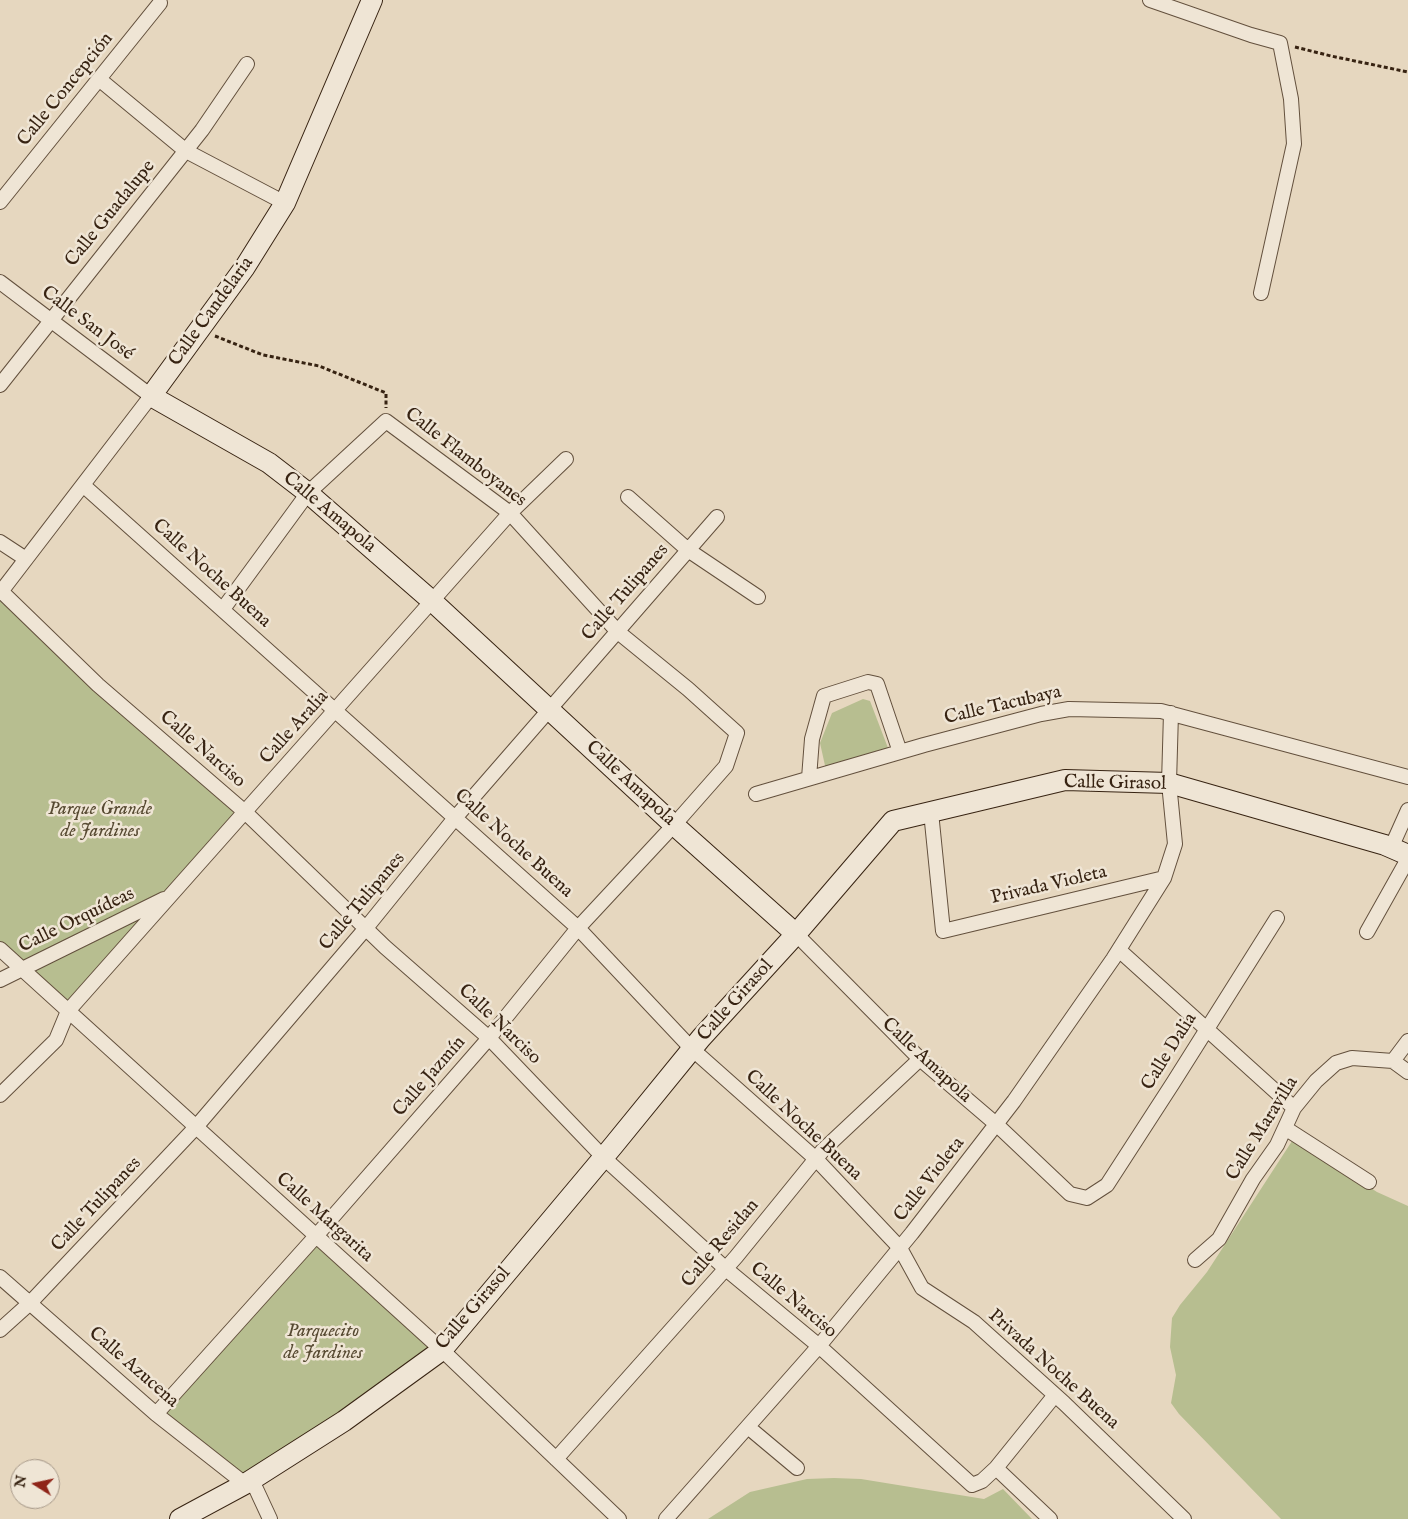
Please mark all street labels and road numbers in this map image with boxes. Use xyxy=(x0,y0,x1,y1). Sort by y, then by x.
street label: Calle Concepción xyxy=(13,29,119,151)
street label: Calle Guadalupe xyxy=(61,156,161,272)
street label: Calle Candelaria xyxy=(165,253,259,371)
street label: Calle San José xyxy=(36,282,138,366)
street label: Calle Flamboyanes xyxy=(400,403,530,513)
street label: Calle Amapola xyxy=(278,467,380,559)
street label: Calle Noche Buena xyxy=(147,515,275,633)
street label: Calle Tulipanes xyxy=(578,540,674,646)
street label: Calle Tacubaya xyxy=(942,681,1064,731)
street label: Calle Aralia xyxy=(256,686,334,770)
street label: Calle Narciso xyxy=(154,707,250,793)
street label: Calle Amapola xyxy=(580,737,680,831)
street label: Calle Girasol xyxy=(1064,772,1166,796)
street label: Calle Noche Buena xyxy=(449,785,577,903)
street label: Calle Tulipanes xyxy=(315,848,411,956)
street label: Privada Violeta xyxy=(989,862,1109,910)
street label: Calle Orquídeas xyxy=(16,883,138,959)
street label: Calle Girasol xyxy=(693,955,779,1047)
street label: Calle Narciso xyxy=(453,980,545,1070)
street label: Calle Dalia xyxy=(1137,1009,1203,1095)
street label: Calle Amapola xyxy=(876,1014,976,1108)
street label: Calle Jazmín xyxy=(389,1032,471,1122)
street label: Calle Noche Buena xyxy=(740,1066,866,1186)
street label: Calle Maravilla xyxy=(1222,1073,1304,1185)
street label: Calle Violeta xyxy=(890,1133,970,1227)
street label: Calle Tulipanes xyxy=(47,1153,147,1257)
street label: Calle Margarita xyxy=(271,1168,377,1268)
street label: Calle Residan xyxy=(677,1195,765,1293)
street label: Calle Narciso xyxy=(745,1258,841,1344)
street label: Calle Girasol xyxy=(432,1263,516,1355)
street label: Privada Noche Buena xyxy=(983,1305,1123,1435)
street label: Calle Azucena xyxy=(83,1323,183,1413)

